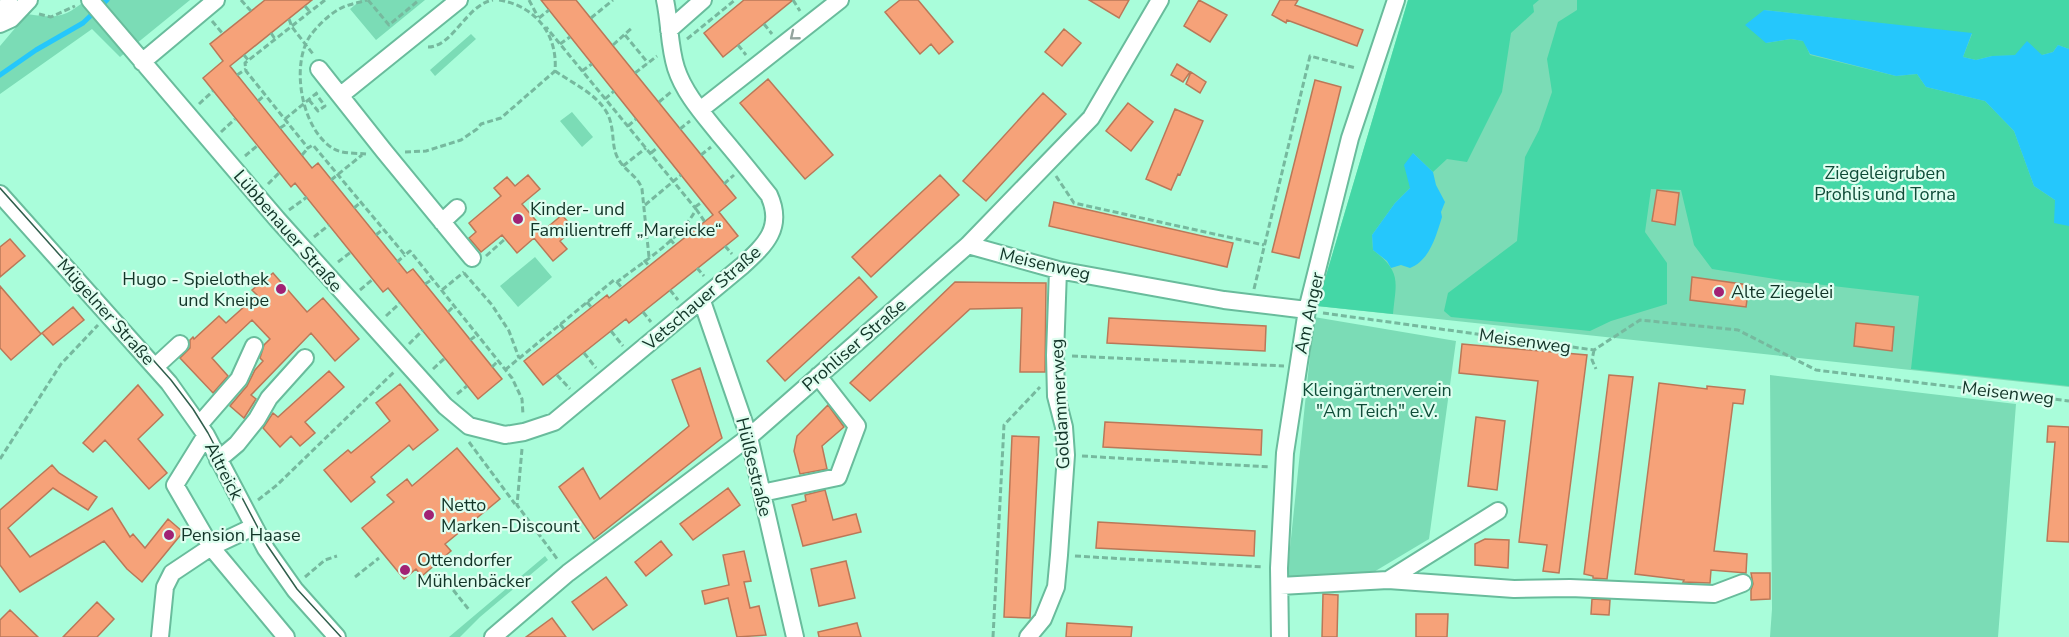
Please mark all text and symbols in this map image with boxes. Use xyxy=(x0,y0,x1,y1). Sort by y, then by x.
one-way arrow xyxy=(790,29,801,40)
park label: Ziegeleigruben Prohlis und Torna xyxy=(1814,161,1956,206)
street label: Lübbenauer Straße xyxy=(228,165,348,297)
place label: Kinder- und Familientreff „Mareicke“ xyxy=(530,197,722,242)
marker: Kinder- und Familientreff „Mareicke“ xyxy=(511,212,525,226)
street label: Vetschauer Straße xyxy=(637,240,766,356)
street label: Meisenweg xyxy=(997,242,1093,286)
street label: Mügelner Straße xyxy=(52,254,160,370)
place label: Hugo - Spielothek und Kneipe xyxy=(122,267,270,312)
street label: Am Anger xyxy=(1289,269,1329,356)
place label: Alte Ziegelei xyxy=(1731,280,1833,304)
marker: Hugo - Spielothek und Kneipe xyxy=(274,282,288,296)
marker: Alte Ziegelei xyxy=(1712,285,1726,299)
street label: Prohliser Straße xyxy=(797,293,911,397)
street label: Meisenweg xyxy=(1477,323,1573,359)
street label: Goldammerweg xyxy=(1045,338,1075,470)
street label: Meisenweg xyxy=(1961,375,2055,411)
park label: Kleingärtnerverein "Am Teich" e.V. xyxy=(1302,378,1452,423)
street label: Hülßestraße xyxy=(730,415,778,519)
street label: Altreick xyxy=(199,438,249,505)
place label: Netto Marken-Discount xyxy=(441,493,580,538)
marker: Netto Marken-Discount xyxy=(422,508,436,522)
place label: Pension Haase xyxy=(181,523,301,547)
marker: Pension Haase xyxy=(162,528,176,542)
place label: Ottendorfer Mühlenbäcker xyxy=(417,548,531,593)
marker: Ottendorfer Mühlenbäcker xyxy=(398,563,412,577)

